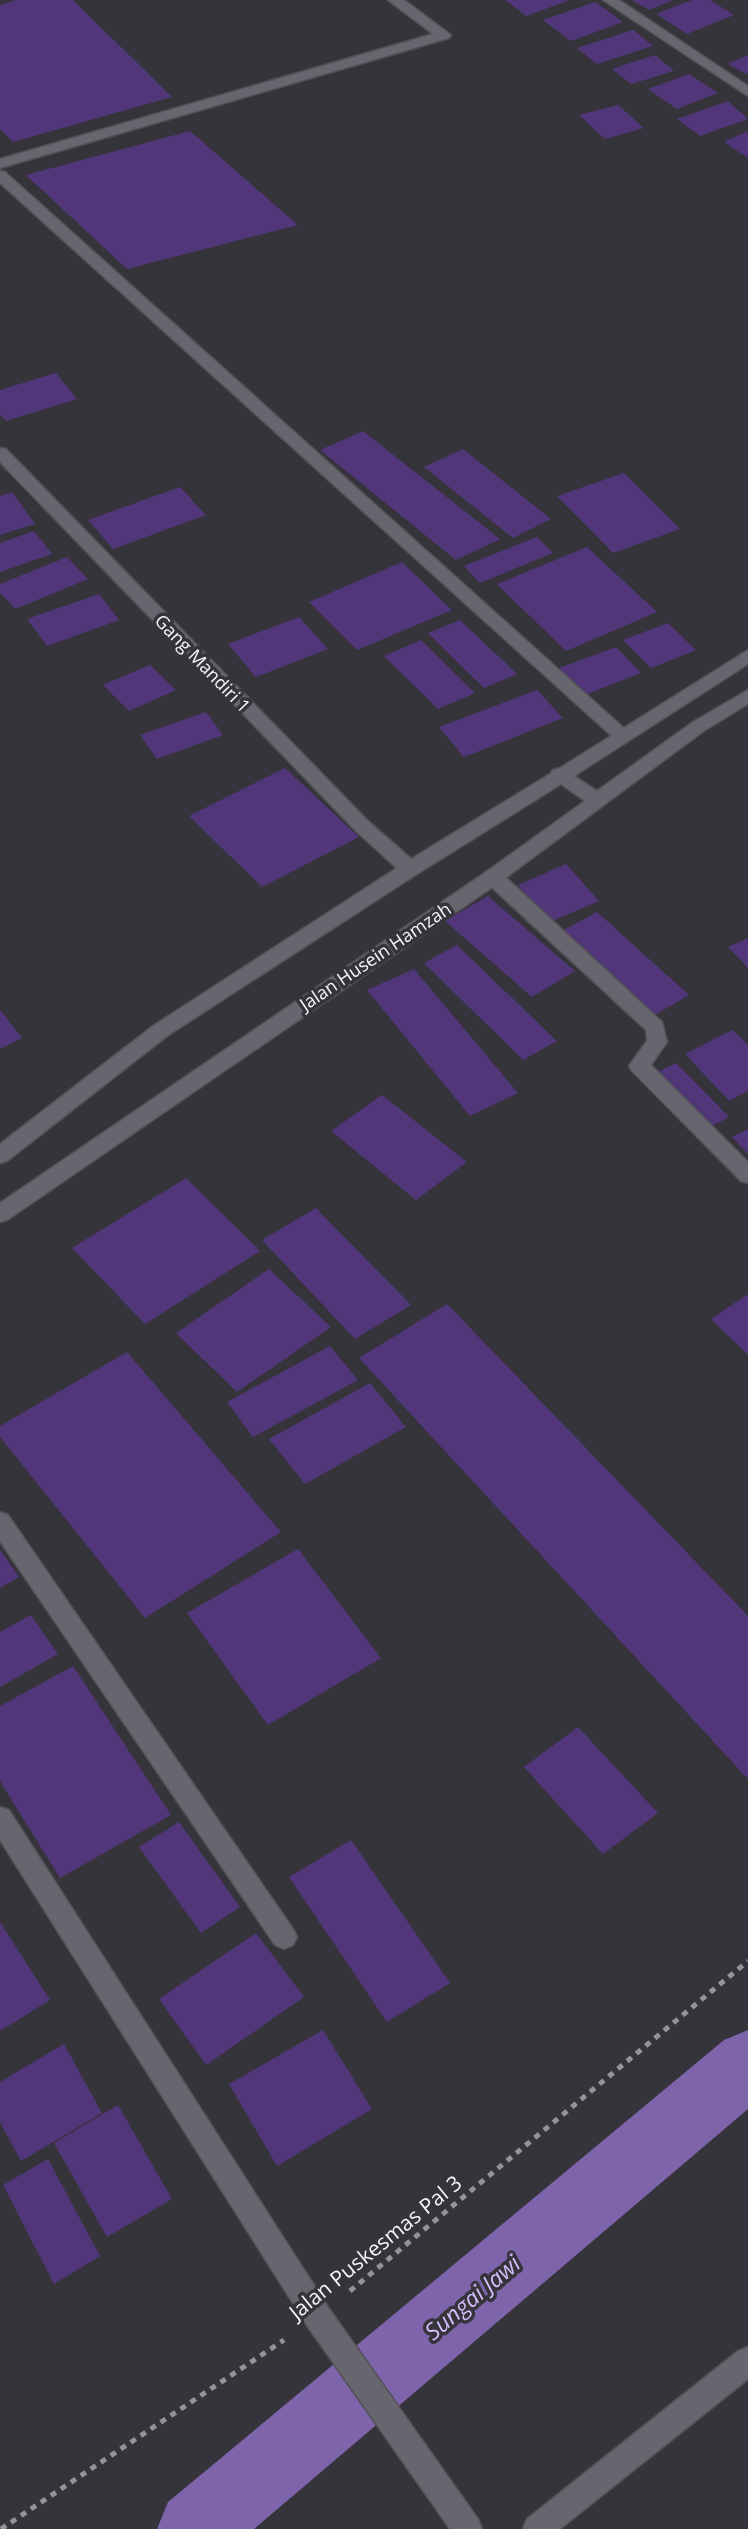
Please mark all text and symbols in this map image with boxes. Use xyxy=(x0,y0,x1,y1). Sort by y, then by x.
street label: Gang Mandiri 1 xyxy=(150,609,256,717)
street label: Jalan Husein Hamzah xyxy=(293,896,455,1017)
street label: Jalan Puskesmas Pal 3 xyxy=(281,2169,467,2327)
water label: Sungai Jawi xyxy=(417,2247,528,2347)

